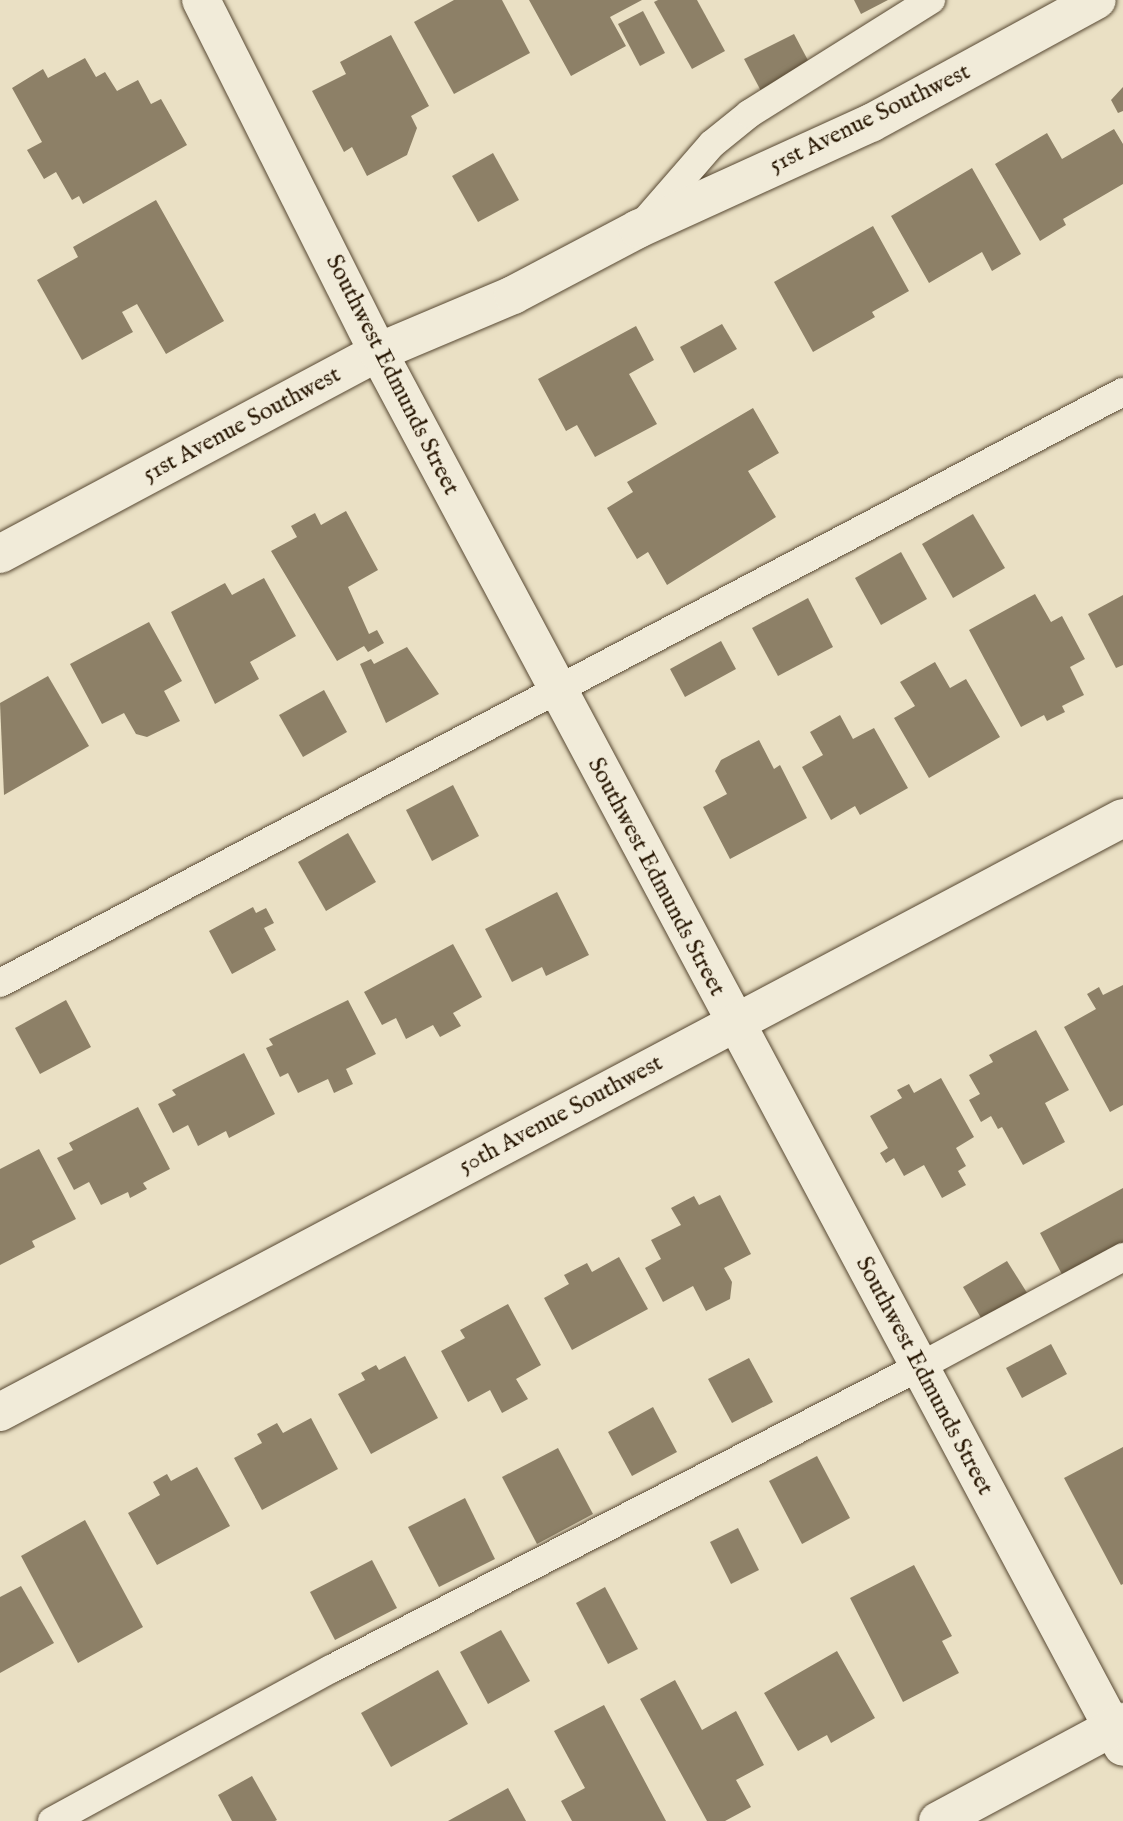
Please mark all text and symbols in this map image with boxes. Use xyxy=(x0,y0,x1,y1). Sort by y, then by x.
street label: 51st Avenue Southwest xyxy=(765,58,975,180)
street label: Southwest Edmunds Street xyxy=(319,250,465,500)
street label: 51st Avenue Southwest xyxy=(138,361,346,489)
street label: Southwest Edmunds Street xyxy=(581,753,731,1001)
street label: 50th Avenue Southwest xyxy=(454,1049,668,1181)
street label: Southwest Edmunds Street xyxy=(849,1252,999,1500)

